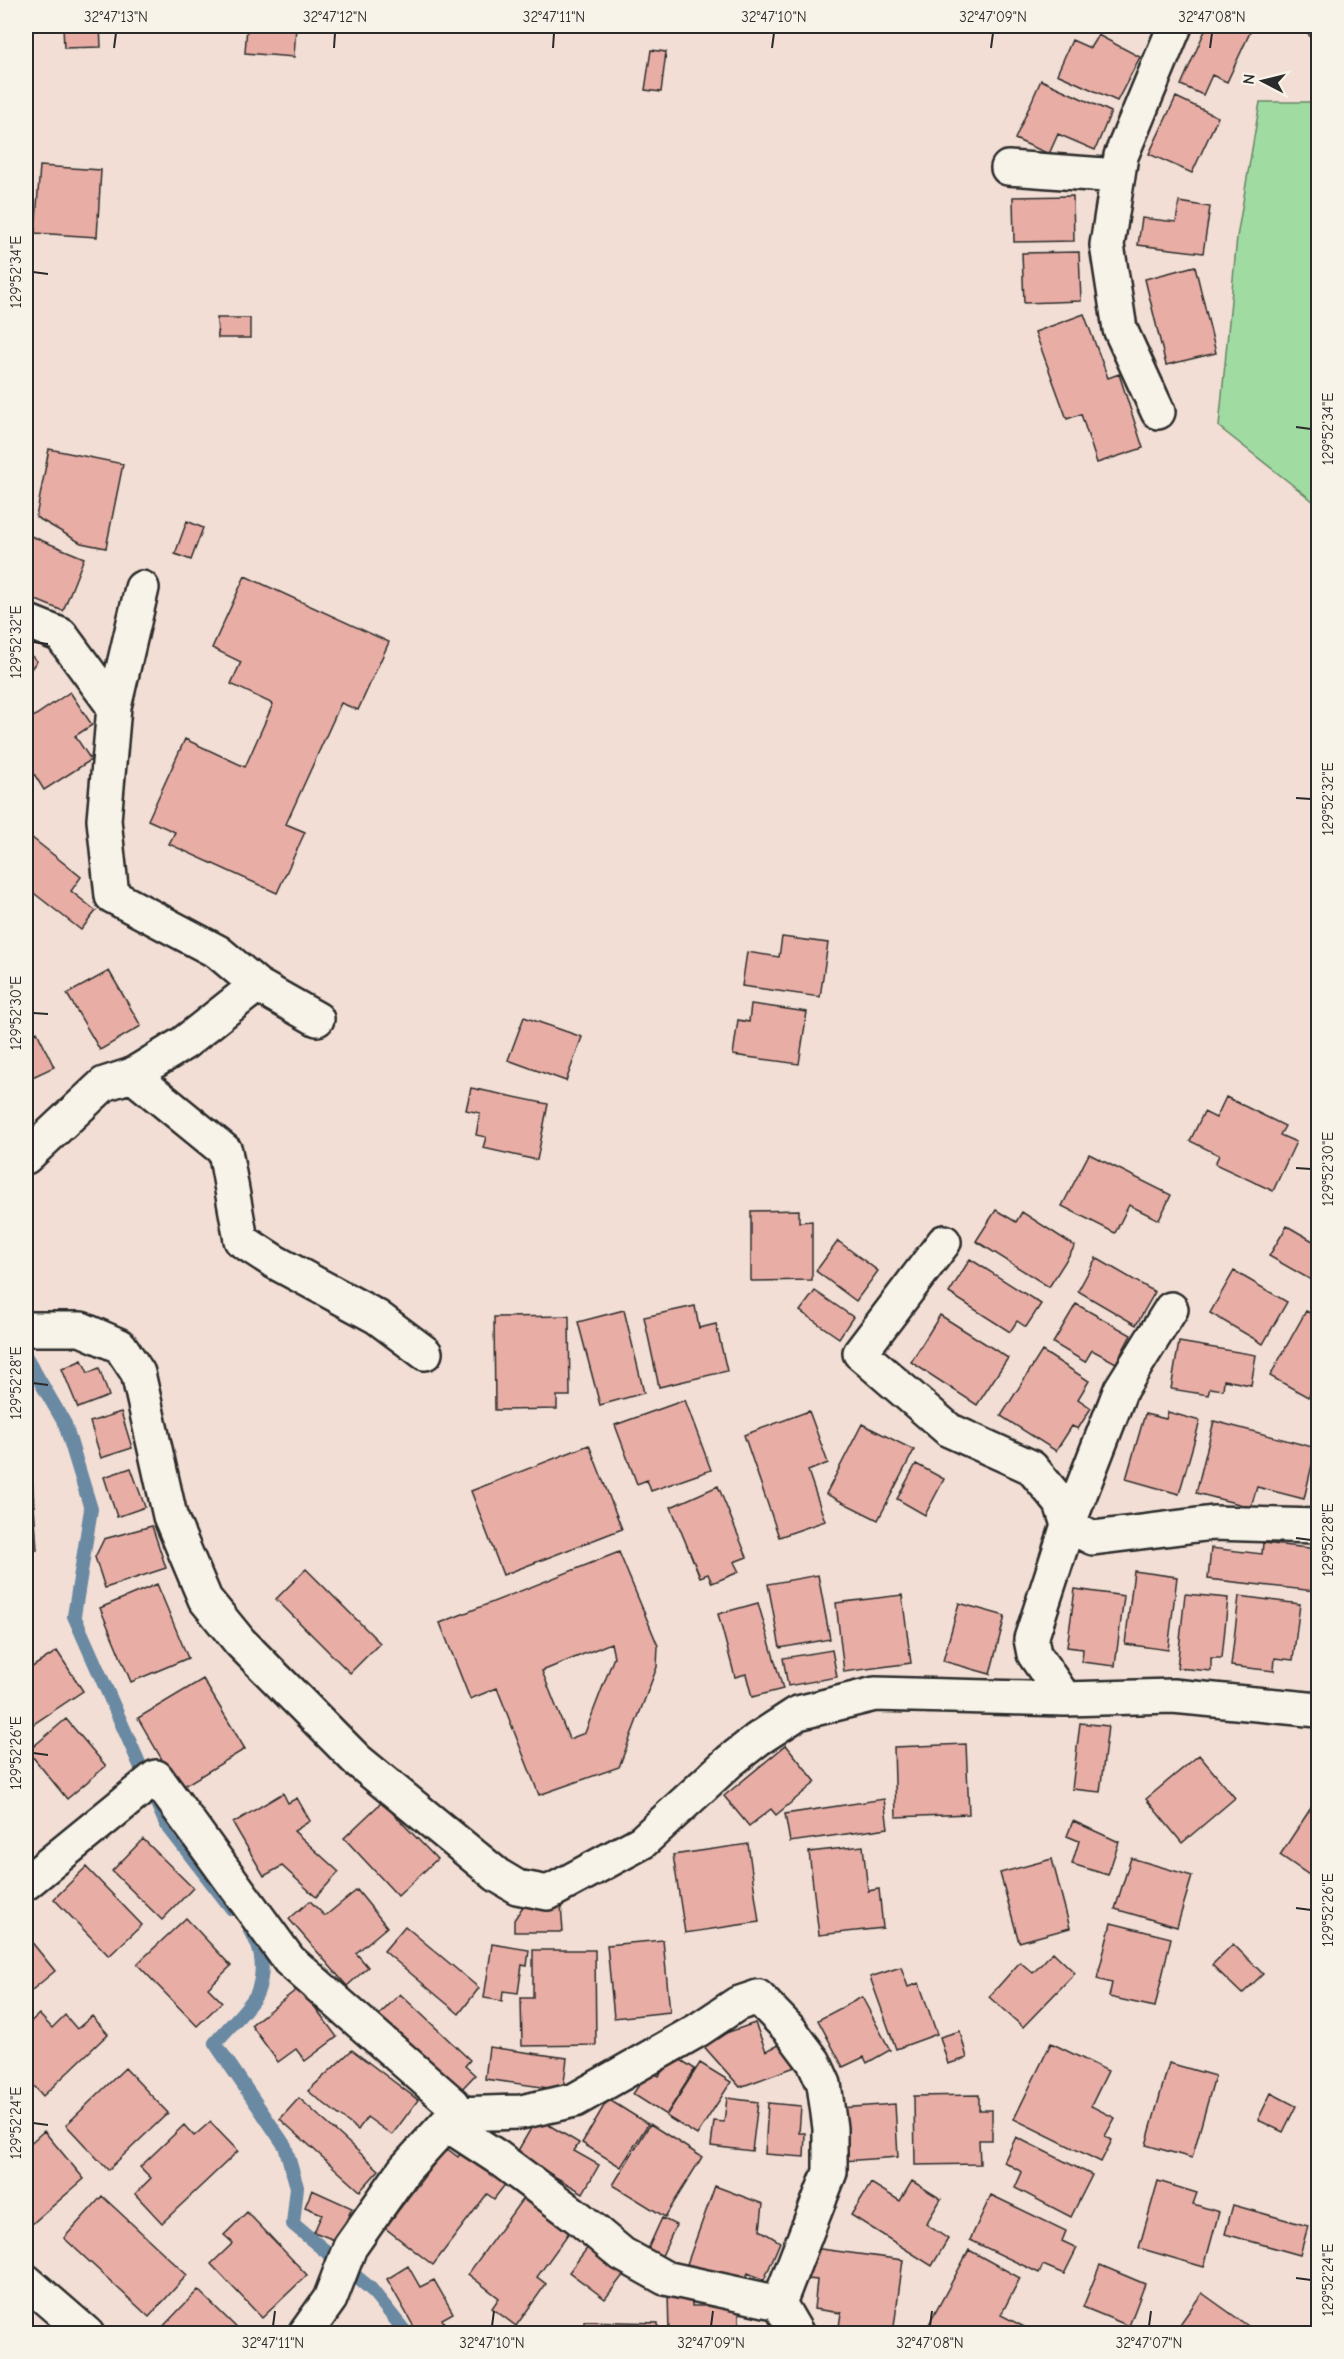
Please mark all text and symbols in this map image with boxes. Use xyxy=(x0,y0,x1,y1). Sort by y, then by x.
text: 32°47'13"N xyxy=(84,8,148,26)
text: 32°47'12"N xyxy=(303,8,367,26)
text: 32°47'11"N xyxy=(523,8,585,26)
text: 32°47'10"N xyxy=(741,8,807,26)
text: 32°47'09"N xyxy=(959,8,1027,26)
text: 32°47'08"N xyxy=(1178,8,1246,26)
north arrow xyxy=(1233,51,1293,111)
text: N xyxy=(1240,73,1259,86)
text: 129°52'34"E xyxy=(7,236,25,308)
text: 129°52'34"E xyxy=(1319,393,1337,465)
text: 129°52'32"E xyxy=(7,606,25,678)
text: 129°52'32"E xyxy=(1319,763,1337,835)
text: 129°52'30"E xyxy=(7,976,25,1050)
text: 129°52'30"E xyxy=(1319,1132,1337,1206)
text: 129°52'28"E xyxy=(7,1346,25,1420)
text: 129°52'28"E xyxy=(1319,1503,1337,1577)
text: 129°52'26"E xyxy=(7,1716,25,1790)
text: 129°52'26"E xyxy=(1319,1873,1337,1947)
text: 129°52'24"E xyxy=(7,2087,25,2159)
text: 129°52'24"E xyxy=(1319,2244,1337,2316)
text: 32°47'11"N xyxy=(242,2334,304,2352)
text: 32°47'10"N xyxy=(459,2334,525,2352)
text: 32°47'09"N xyxy=(677,2334,745,2352)
text: 32°47'08"N xyxy=(896,2334,964,2352)
text: 32°47'07"N xyxy=(1116,2334,1182,2352)

